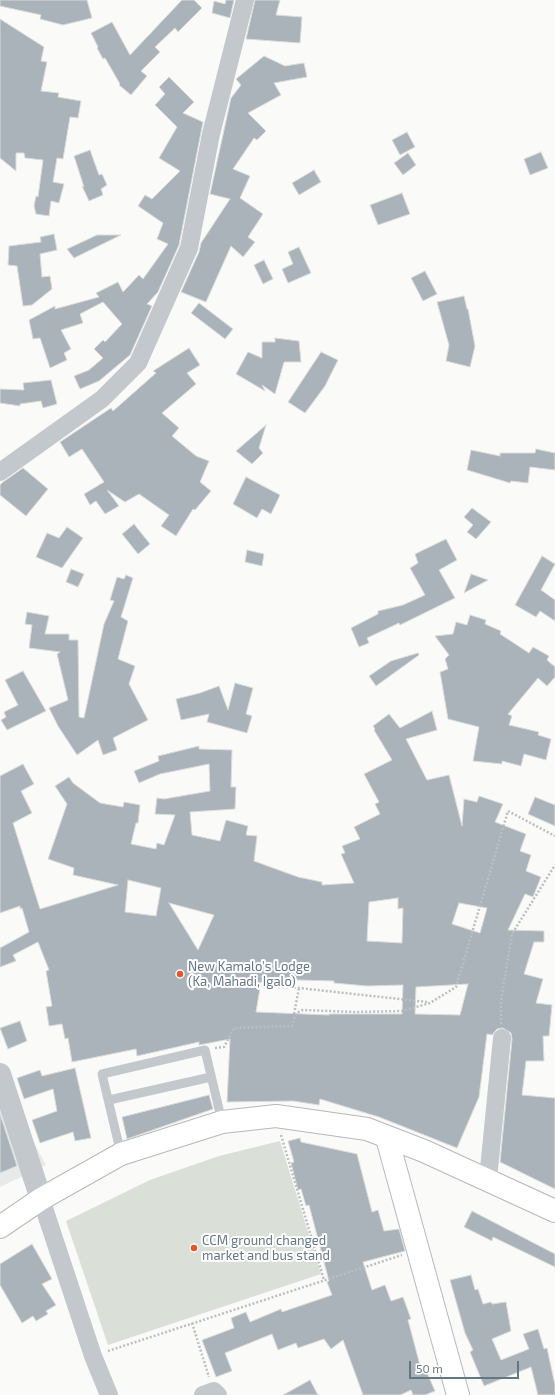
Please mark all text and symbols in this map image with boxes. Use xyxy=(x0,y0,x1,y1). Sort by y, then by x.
place label: New Kamalo's Lodge (Ka, Mahadi, Igalo) xyxy=(188,959,310,990)
marker: New Kamalo's Lodge (Ka, Mahadi, Igalo) xyxy=(175,969,185,979)
place label: CCM ground changed market and bus stand xyxy=(202,1233,330,1264)
marker: CCM ground changed market and bus stand xyxy=(189,1243,199,1253)
scale bar xyxy=(411,1353,521,1379)
text: 50 m xyxy=(416,1361,443,1375)

